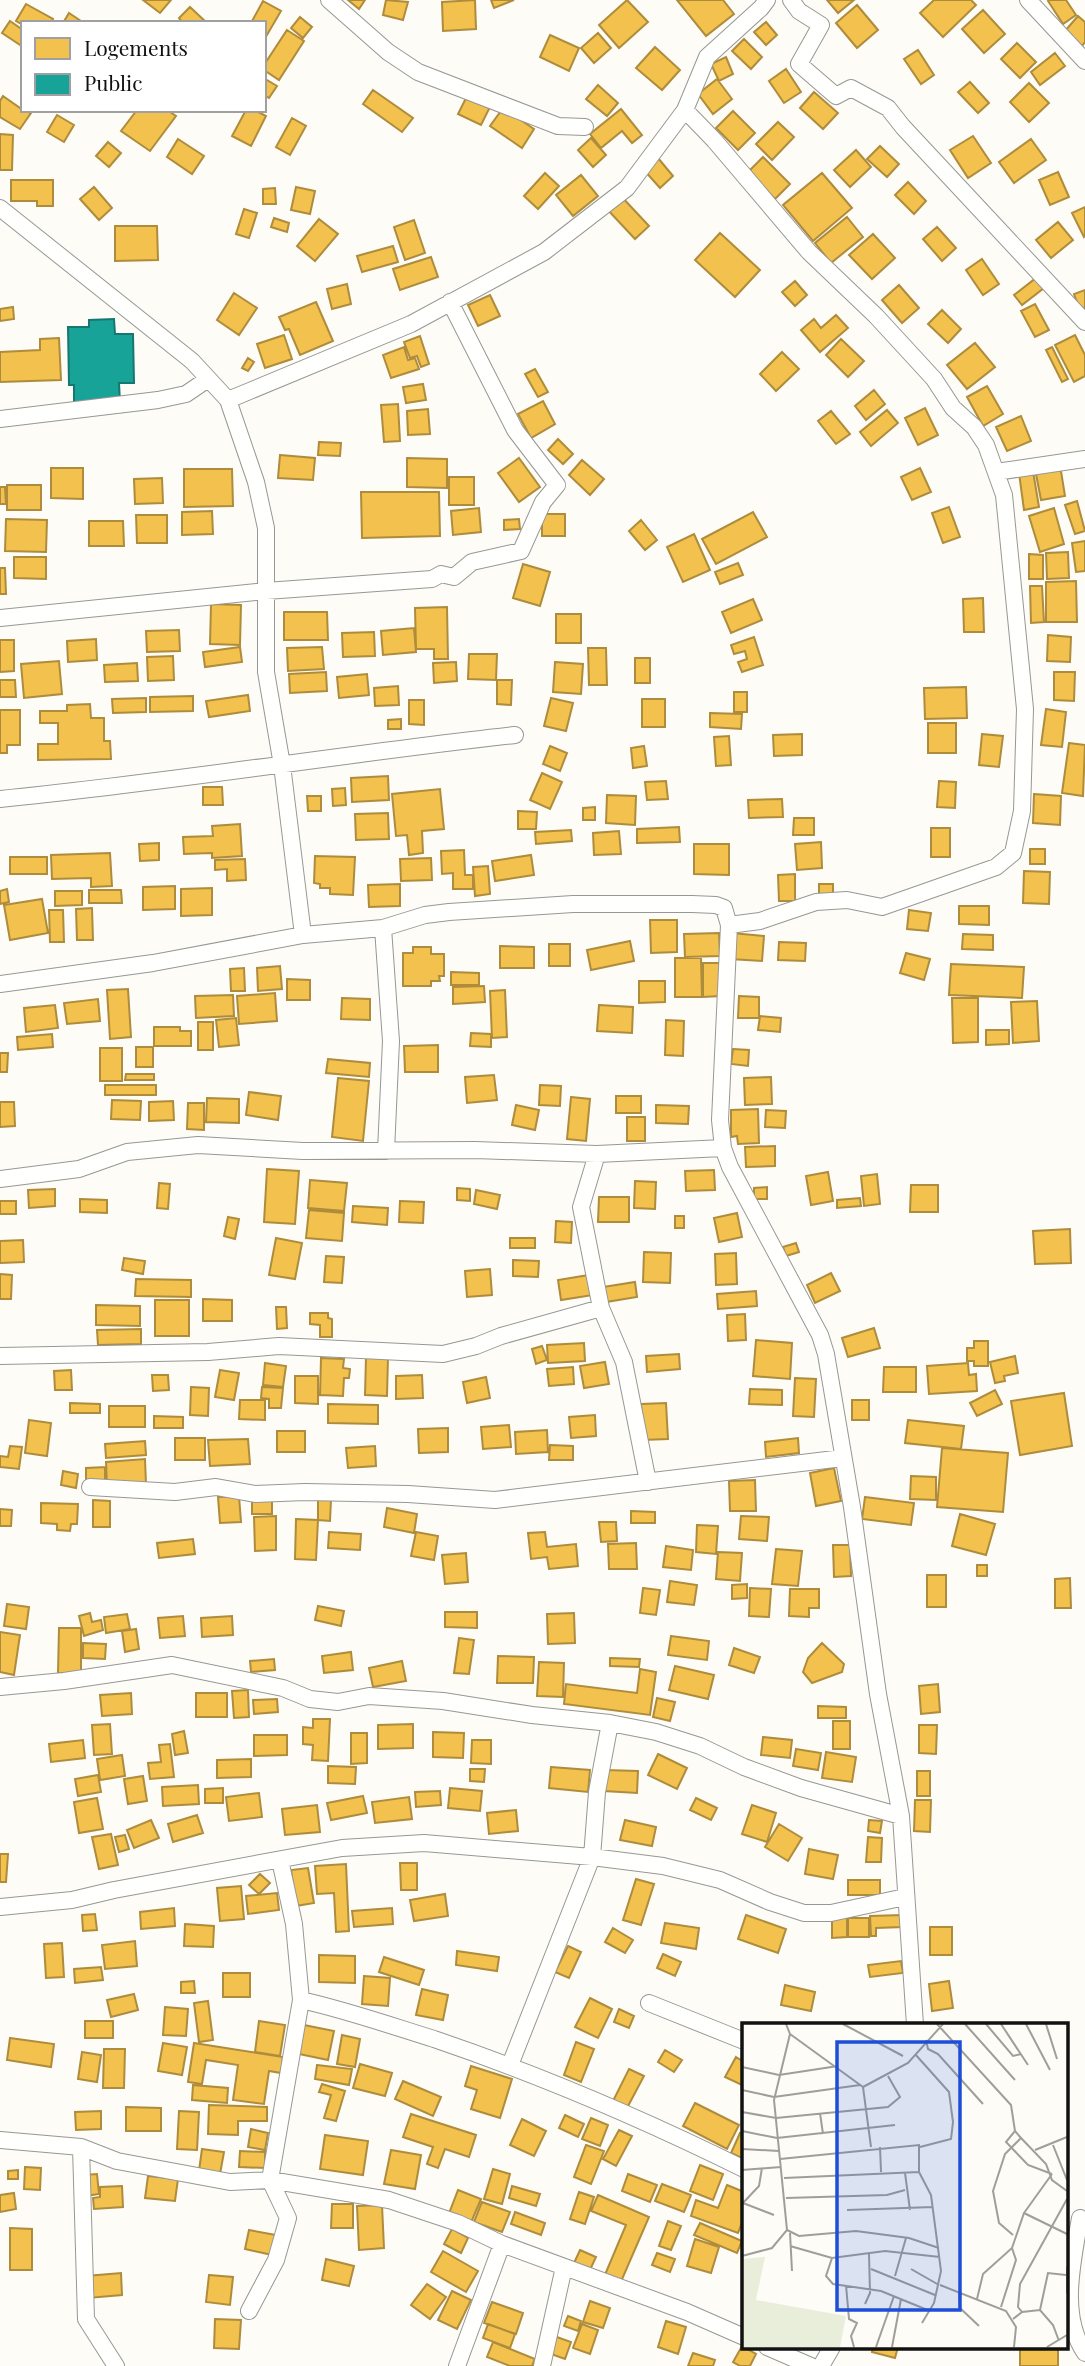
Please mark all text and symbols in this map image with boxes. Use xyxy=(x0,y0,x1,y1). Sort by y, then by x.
legend xyxy=(21,21,266,112)
text: Logements xyxy=(84,33,188,61)
text: Public xyxy=(84,68,142,96)
inset map xyxy=(742,2023,1068,2348)

